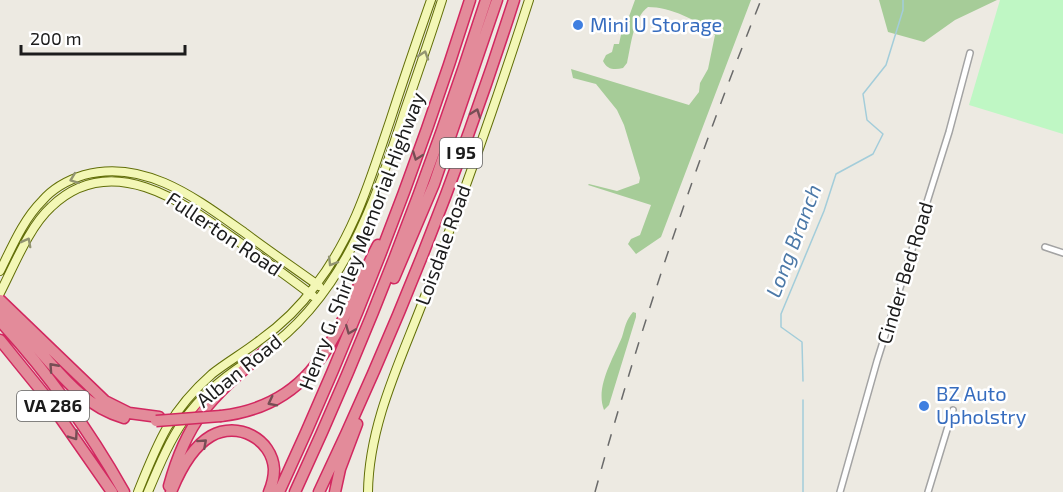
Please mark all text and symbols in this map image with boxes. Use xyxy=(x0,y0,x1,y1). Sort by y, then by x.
place label: Mini U Storage xyxy=(590,12,722,36)
scale bar xyxy=(21,18,184,56)
marker: Mini U Storage xyxy=(571,18,585,32)
text: 200 m xyxy=(30,27,82,49)
one-way arrow xyxy=(417,50,430,61)
street label: Henry G. Shirley Memorial Highway xyxy=(293,88,429,393)
one-way arrow xyxy=(468,108,481,118)
road number: I 95 xyxy=(440,138,482,168)
one-way arrow xyxy=(412,150,425,161)
one-way arrow xyxy=(70,172,81,184)
water label: Long Branch xyxy=(760,180,826,300)
street label: Loisdale Road xyxy=(409,181,475,308)
street label: Fullerton Road xyxy=(162,186,287,280)
street label: Cinder Bed Road xyxy=(871,199,937,347)
one-way arrow xyxy=(20,237,31,248)
one-way arrow xyxy=(327,256,339,266)
one-way arrow xyxy=(345,323,357,334)
street label: Alban Road xyxy=(191,329,286,412)
one-way arrow xyxy=(49,363,60,374)
place label: BZ Auto Upholstry xyxy=(936,381,1027,428)
road number: VA 286 xyxy=(17,391,89,421)
one-way arrow xyxy=(267,394,278,406)
marker: BZ Auto Upholstry xyxy=(917,399,931,413)
one-way arrow xyxy=(67,430,78,441)
one-way arrow xyxy=(196,439,206,450)

